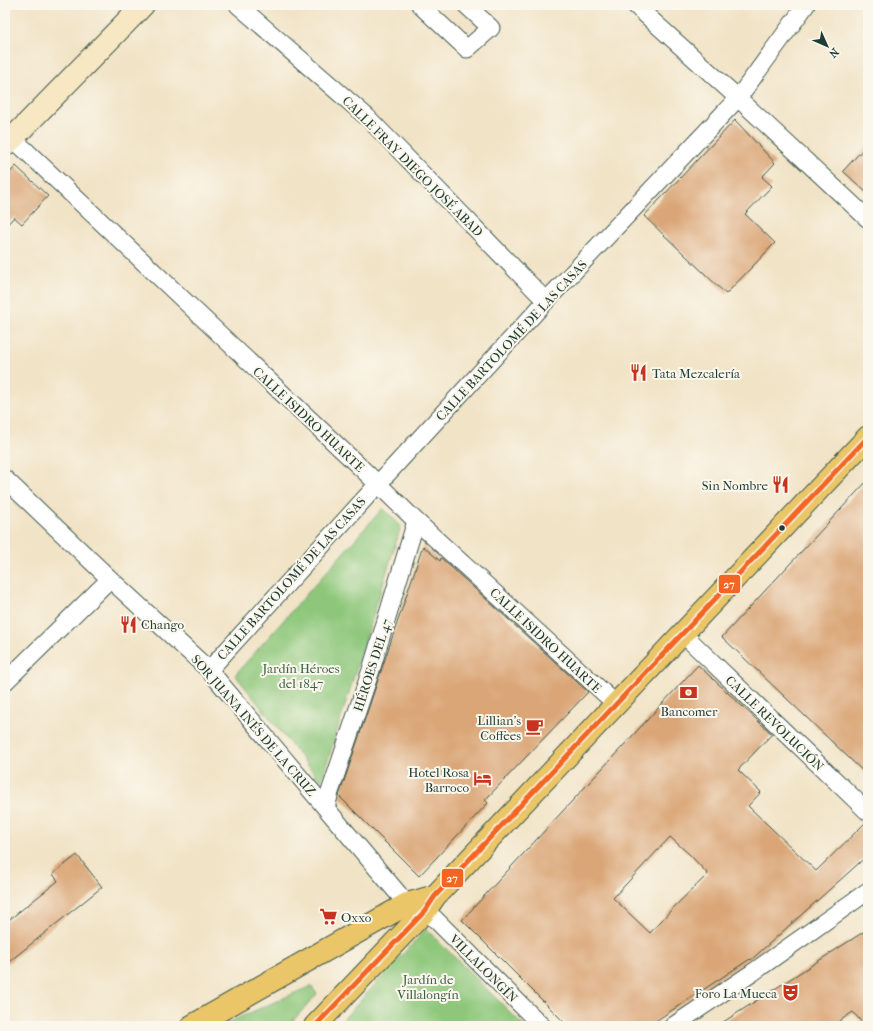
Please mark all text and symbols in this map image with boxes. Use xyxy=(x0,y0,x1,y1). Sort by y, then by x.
north arrow xyxy=(807,26,847,66)
text: N xyxy=(826,45,841,61)
street label: CALLE FRAY DIEGO JOSÉ ABAD xyxy=(339,93,486,240)
street label: CALLE BARTOLOMÉ DE LAS CASAS xyxy=(433,257,590,424)
restaurant icon: Tata Mezcalería xyxy=(629,363,649,383)
street label: CALLE ISIDRO HUARTE xyxy=(250,364,368,475)
place label: Tata Mezcalería xyxy=(652,366,741,381)
restaurant icon: Sin Nombre xyxy=(771,475,791,495)
place label: Sin Nombre xyxy=(702,478,769,493)
street label: CALLE BARTOLOMÉ DE LAS CASAS xyxy=(214,493,369,663)
unlabelled marker xyxy=(777,523,787,533)
line badge: 27 xyxy=(718,574,741,594)
text: 27 xyxy=(724,578,735,591)
street label: CALLE ISIDRO HUARTE xyxy=(487,585,605,696)
restaurant icon: Chango xyxy=(118,614,138,634)
place label: Chango xyxy=(141,617,185,632)
street label: HÉROES DEL 47 xyxy=(350,617,395,713)
street label: SOR JUANA INÉS DE LA CRUZ xyxy=(188,652,319,799)
park label: Jardín Héroes del 1847 xyxy=(261,661,340,691)
street label: CALLE REVOLUCIÓN xyxy=(722,673,827,774)
bank icon: Bancomer xyxy=(679,682,699,702)
place label: Bancomer xyxy=(661,704,718,719)
place label: Lillian's Coffees xyxy=(477,713,521,743)
cafe icon: Lillian's Coffees xyxy=(524,717,544,737)
place label: Hotel Rosa Barroco xyxy=(408,765,470,795)
hotel icon: Hotel Rosa Barroco xyxy=(472,769,492,789)
line badge: 27 xyxy=(441,868,464,888)
text: 27 xyxy=(447,872,458,885)
supermarket icon: Oxxo xyxy=(318,907,338,927)
place label: Oxxo xyxy=(341,910,372,925)
street label: VILLALONGÍN xyxy=(446,931,521,1005)
park label: Jardín de Villalongín xyxy=(396,972,459,1002)
theatre icon: Foro La Mueca xyxy=(780,983,800,1003)
place label: Foro La Mueca xyxy=(695,986,778,1001)

